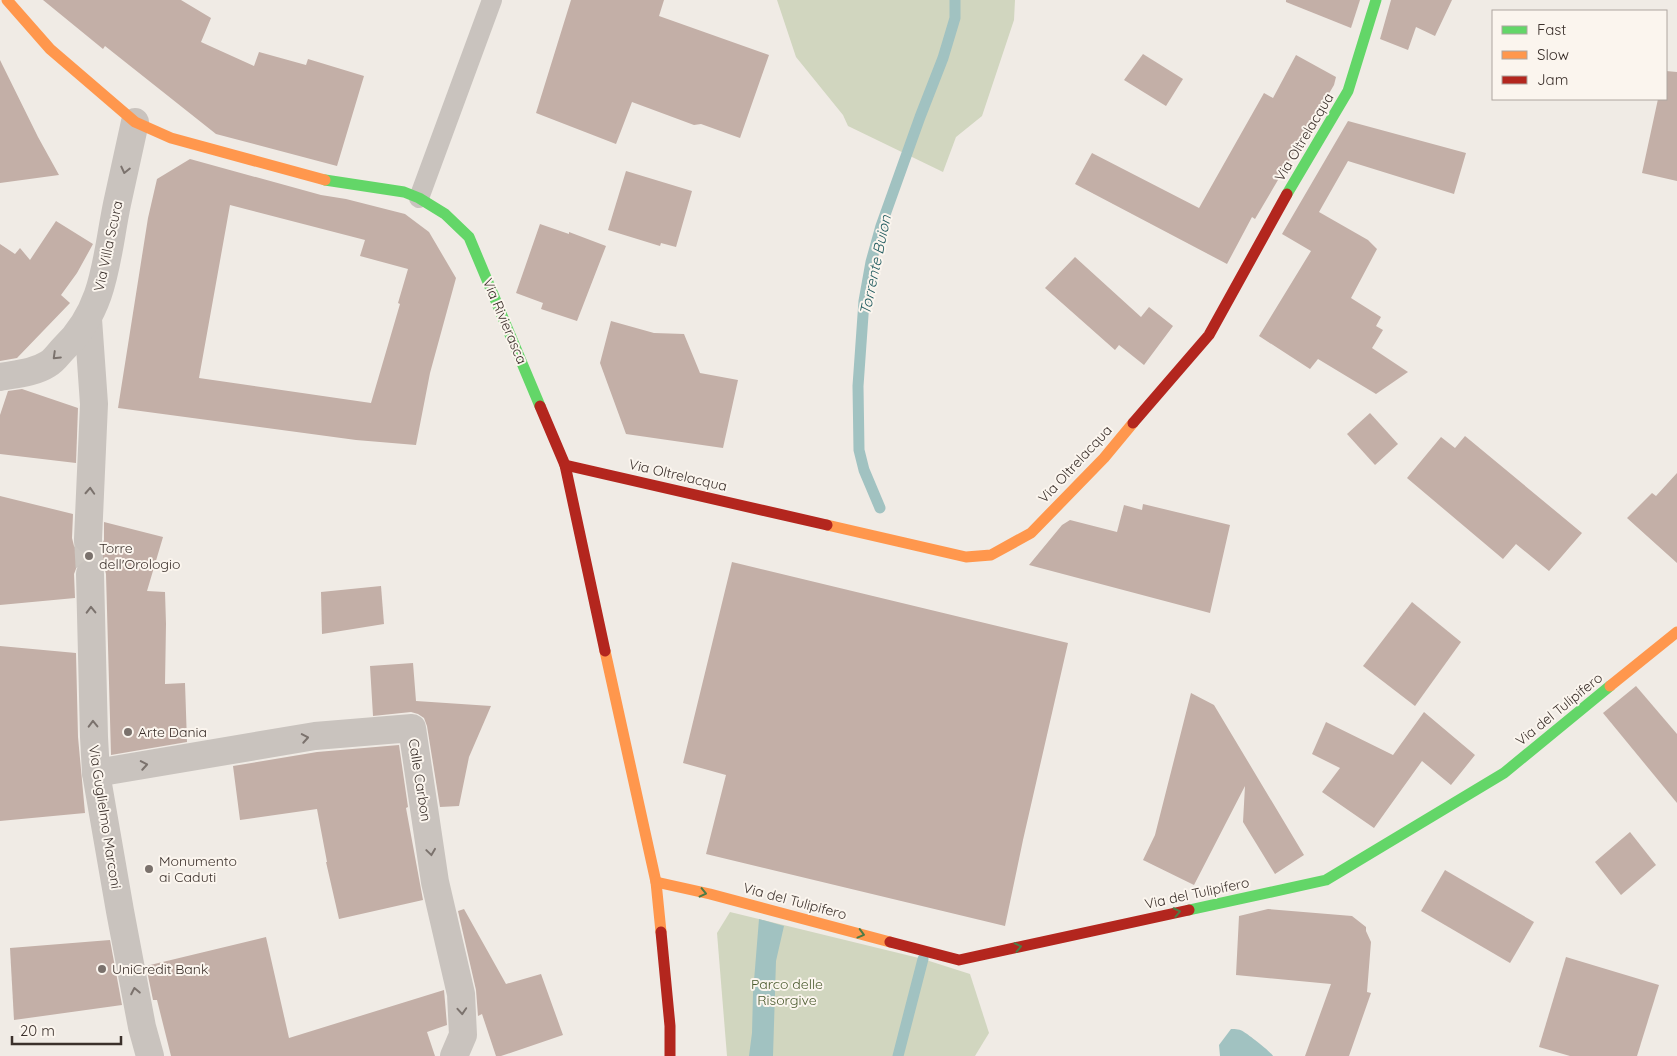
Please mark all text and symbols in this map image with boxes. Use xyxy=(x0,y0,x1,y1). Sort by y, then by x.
legend xyxy=(1492,10,1667,100)
text: Fast xyxy=(1537,20,1566,39)
text: Slow xyxy=(1537,45,1569,64)
text: Jam xyxy=(1537,70,1568,89)
street label: Via Oltrelacqua xyxy=(1270,89,1338,185)
one-way arrow xyxy=(120,165,131,174)
street label: Via Villa Scura xyxy=(90,199,126,293)
water label: Torrente Buion xyxy=(855,213,895,317)
street label: Via Rivierasca xyxy=(479,275,531,367)
one-way arrow xyxy=(53,350,62,359)
street label: Via Oltrelacqua xyxy=(1034,421,1116,507)
street label: Via Oltrelacqua xyxy=(627,455,729,495)
one-way arrow xyxy=(85,486,95,494)
place label: Torre dell'Orologio xyxy=(99,539,181,573)
marker: Torre dell'Orologio xyxy=(83,550,95,562)
one-way arrow xyxy=(86,606,96,614)
street label: Via del Tulipifero xyxy=(1512,669,1606,749)
one-way arrow xyxy=(88,720,99,728)
place label: Arte Dania xyxy=(138,723,207,741)
marker: Arte Dania xyxy=(122,726,134,738)
one-way arrow xyxy=(300,733,309,743)
street label: Calle Carbon xyxy=(405,737,435,823)
street label: Via Guglielmo Marconi xyxy=(85,744,125,890)
one-way arrow xyxy=(140,760,149,770)
one-way arrow xyxy=(425,847,435,856)
place label: Monumento ai Caduti xyxy=(159,852,237,886)
marker: Monumento ai Caduti xyxy=(143,863,155,875)
street label: Via del Tulipifero xyxy=(1143,873,1251,913)
street label: Via del Tulipifero xyxy=(741,879,849,923)
one-way arrow xyxy=(699,887,708,898)
one-way arrow xyxy=(1173,908,1181,918)
one-way arrow xyxy=(856,928,865,939)
one-way arrow xyxy=(1014,942,1023,953)
place label: UniCredit Bank xyxy=(112,960,208,978)
marker: UniCredit Bank xyxy=(96,963,108,975)
park label: Parco delle Risorgive xyxy=(751,975,823,1009)
one-way arrow xyxy=(131,987,141,996)
one-way arrow xyxy=(456,1007,467,1015)
scale bar xyxy=(12,1014,121,1046)
text: 20 m xyxy=(20,1021,55,1040)

